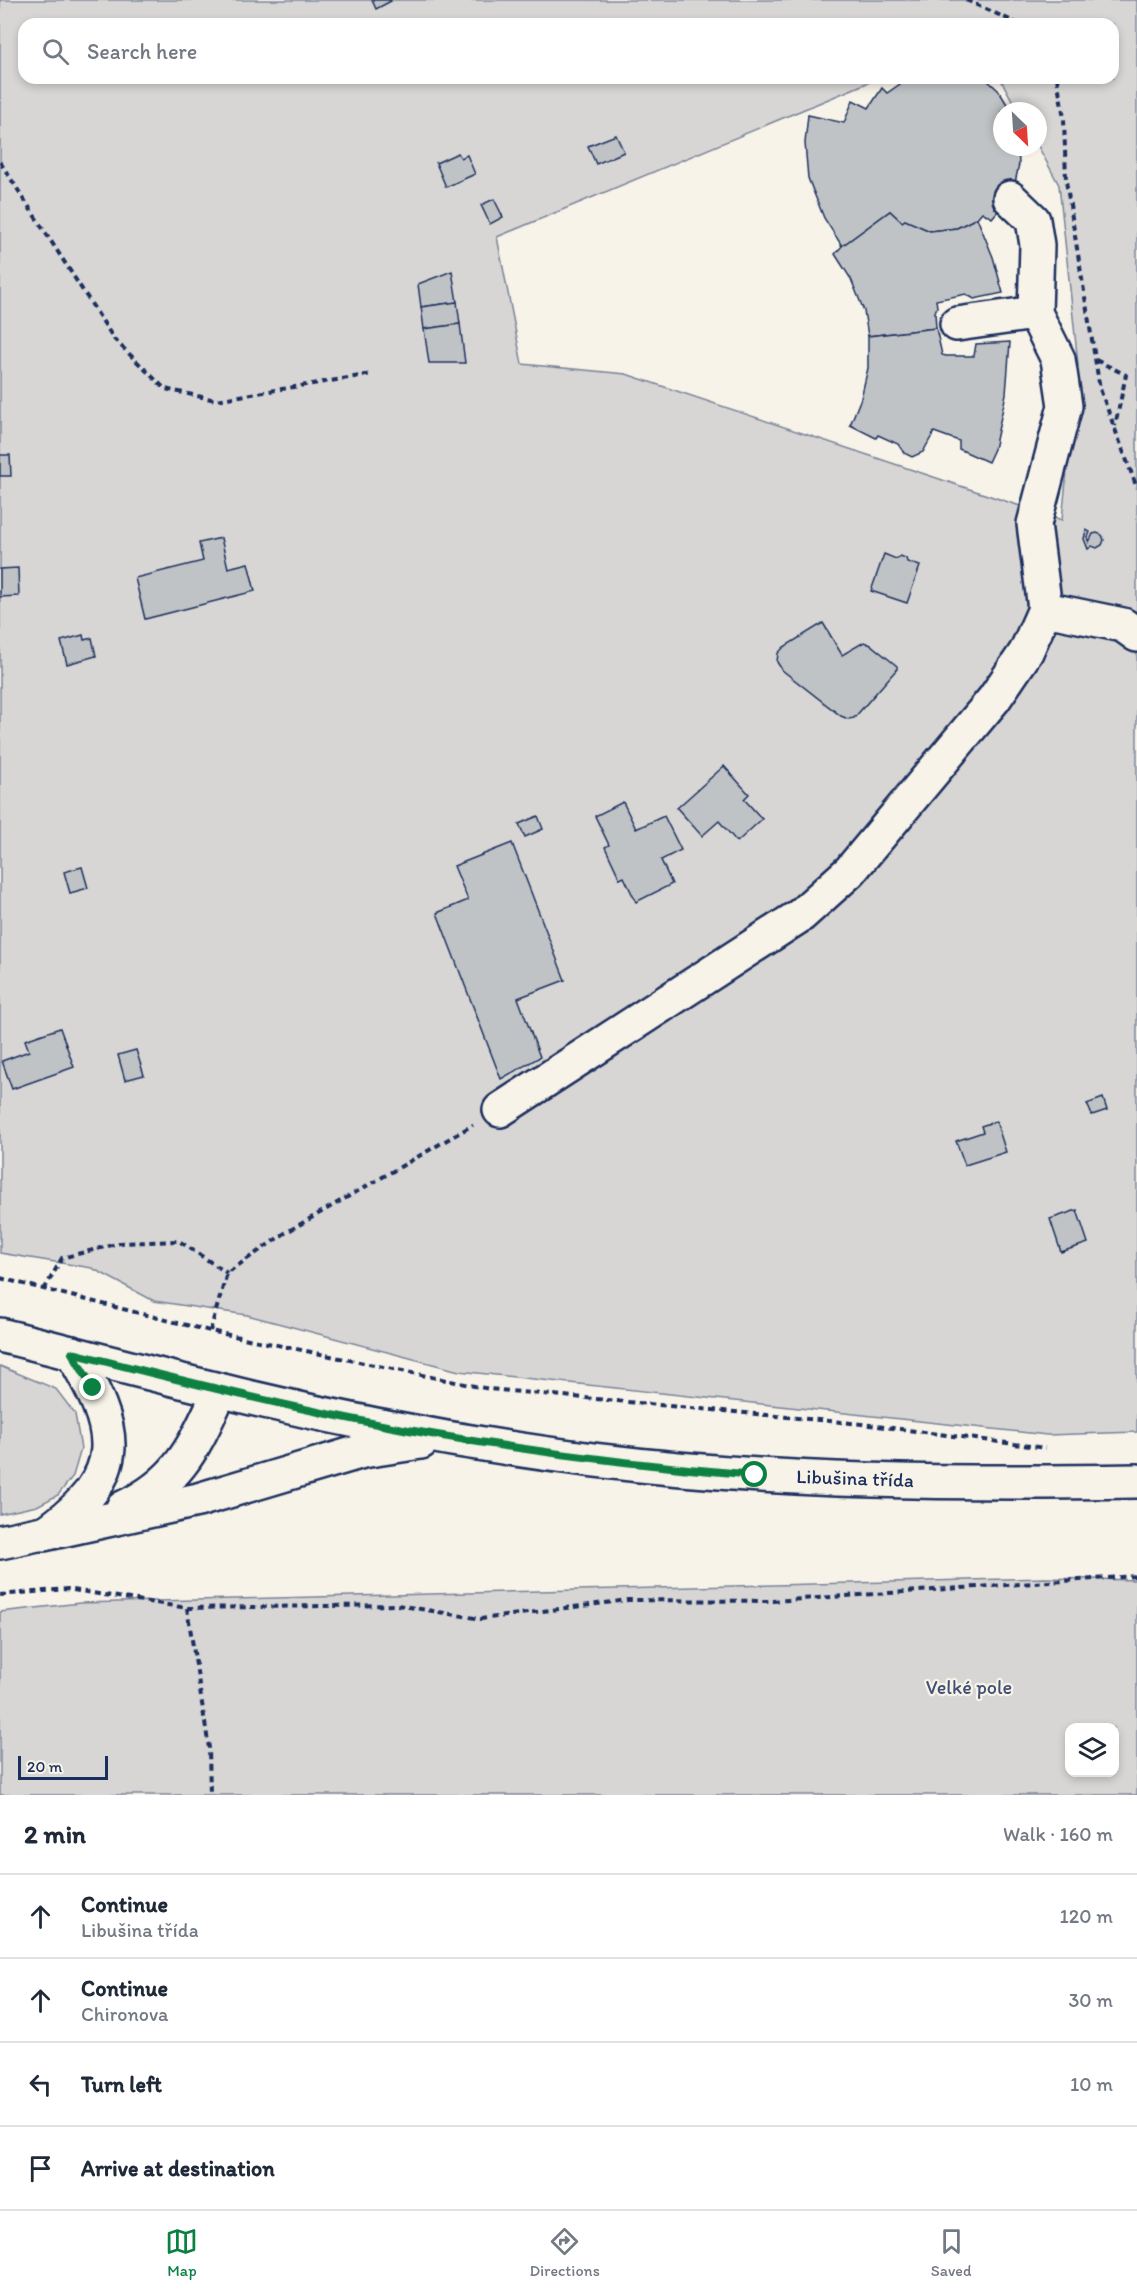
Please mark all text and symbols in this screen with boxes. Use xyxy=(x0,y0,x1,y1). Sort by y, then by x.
search box xyxy=(18,18,1119,84)
icon: search xyxy=(39,35,72,68)
text: Search here xyxy=(87,38,197,65)
north arrow xyxy=(993,102,1047,156)
route end xyxy=(79,1374,105,1400)
route start xyxy=(741,1461,767,1487)
street label: Libušina třída xyxy=(796,1464,914,1492)
park label: Velké pole xyxy=(926,1675,1012,1699)
map controls xyxy=(1065,1723,1119,1777)
button: layers xyxy=(1065,1723,1119,1777)
scale bar xyxy=(18,1753,108,1780)
text: 20 m xyxy=(27,1757,62,1776)
text: 2 min xyxy=(24,1818,86,1850)
text: Walk · 160 m xyxy=(1003,1822,1113,1846)
text: Continue xyxy=(81,1891,168,1918)
icon: ahead xyxy=(24,1900,57,1933)
text: 120 m xyxy=(1060,1904,1113,1928)
text: Libušina třída xyxy=(81,1918,199,1942)
text: Continue xyxy=(81,1975,168,2002)
icon: ahead xyxy=(24,1984,57,2017)
text: 30 m xyxy=(1068,1988,1113,2012)
text: Chironova xyxy=(81,2002,169,2026)
icon: left xyxy=(24,2068,57,2101)
text: Turn left xyxy=(81,2071,162,2098)
text: 10 m xyxy=(1070,2072,1113,2096)
icon: arrive xyxy=(24,2152,57,2185)
text: Arrive at destination xyxy=(81,2155,275,2182)
tab: Map xyxy=(165,2225,198,2280)
tab: Directions xyxy=(529,2225,600,2280)
tab: Saved xyxy=(931,2225,972,2280)

